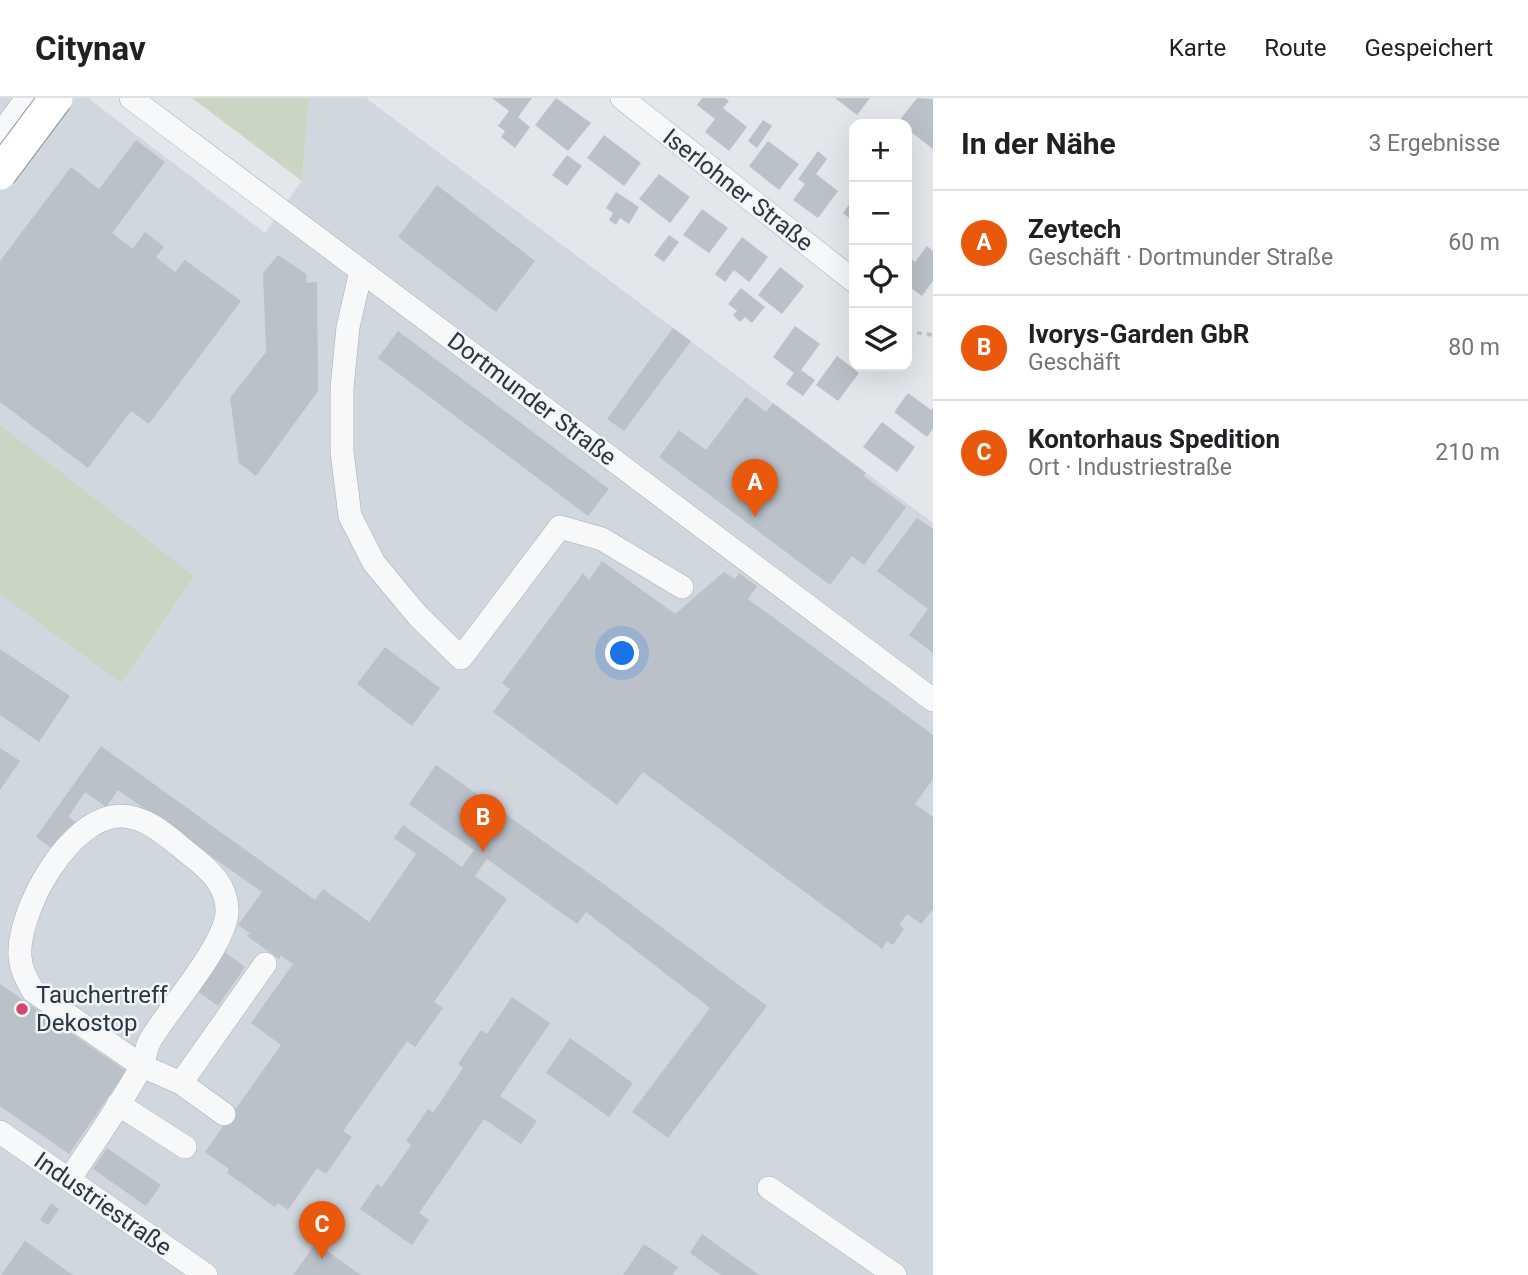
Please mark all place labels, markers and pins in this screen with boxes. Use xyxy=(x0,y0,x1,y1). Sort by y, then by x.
pin: A xyxy=(732,459,778,517)
pin: B xyxy=(460,794,506,852)
place label: Tauchertreff Dekostop xyxy=(36,981,168,1037)
marker: Tauchertreff Dekostop xyxy=(14,1001,30,1017)
pin: C xyxy=(299,1201,345,1259)

